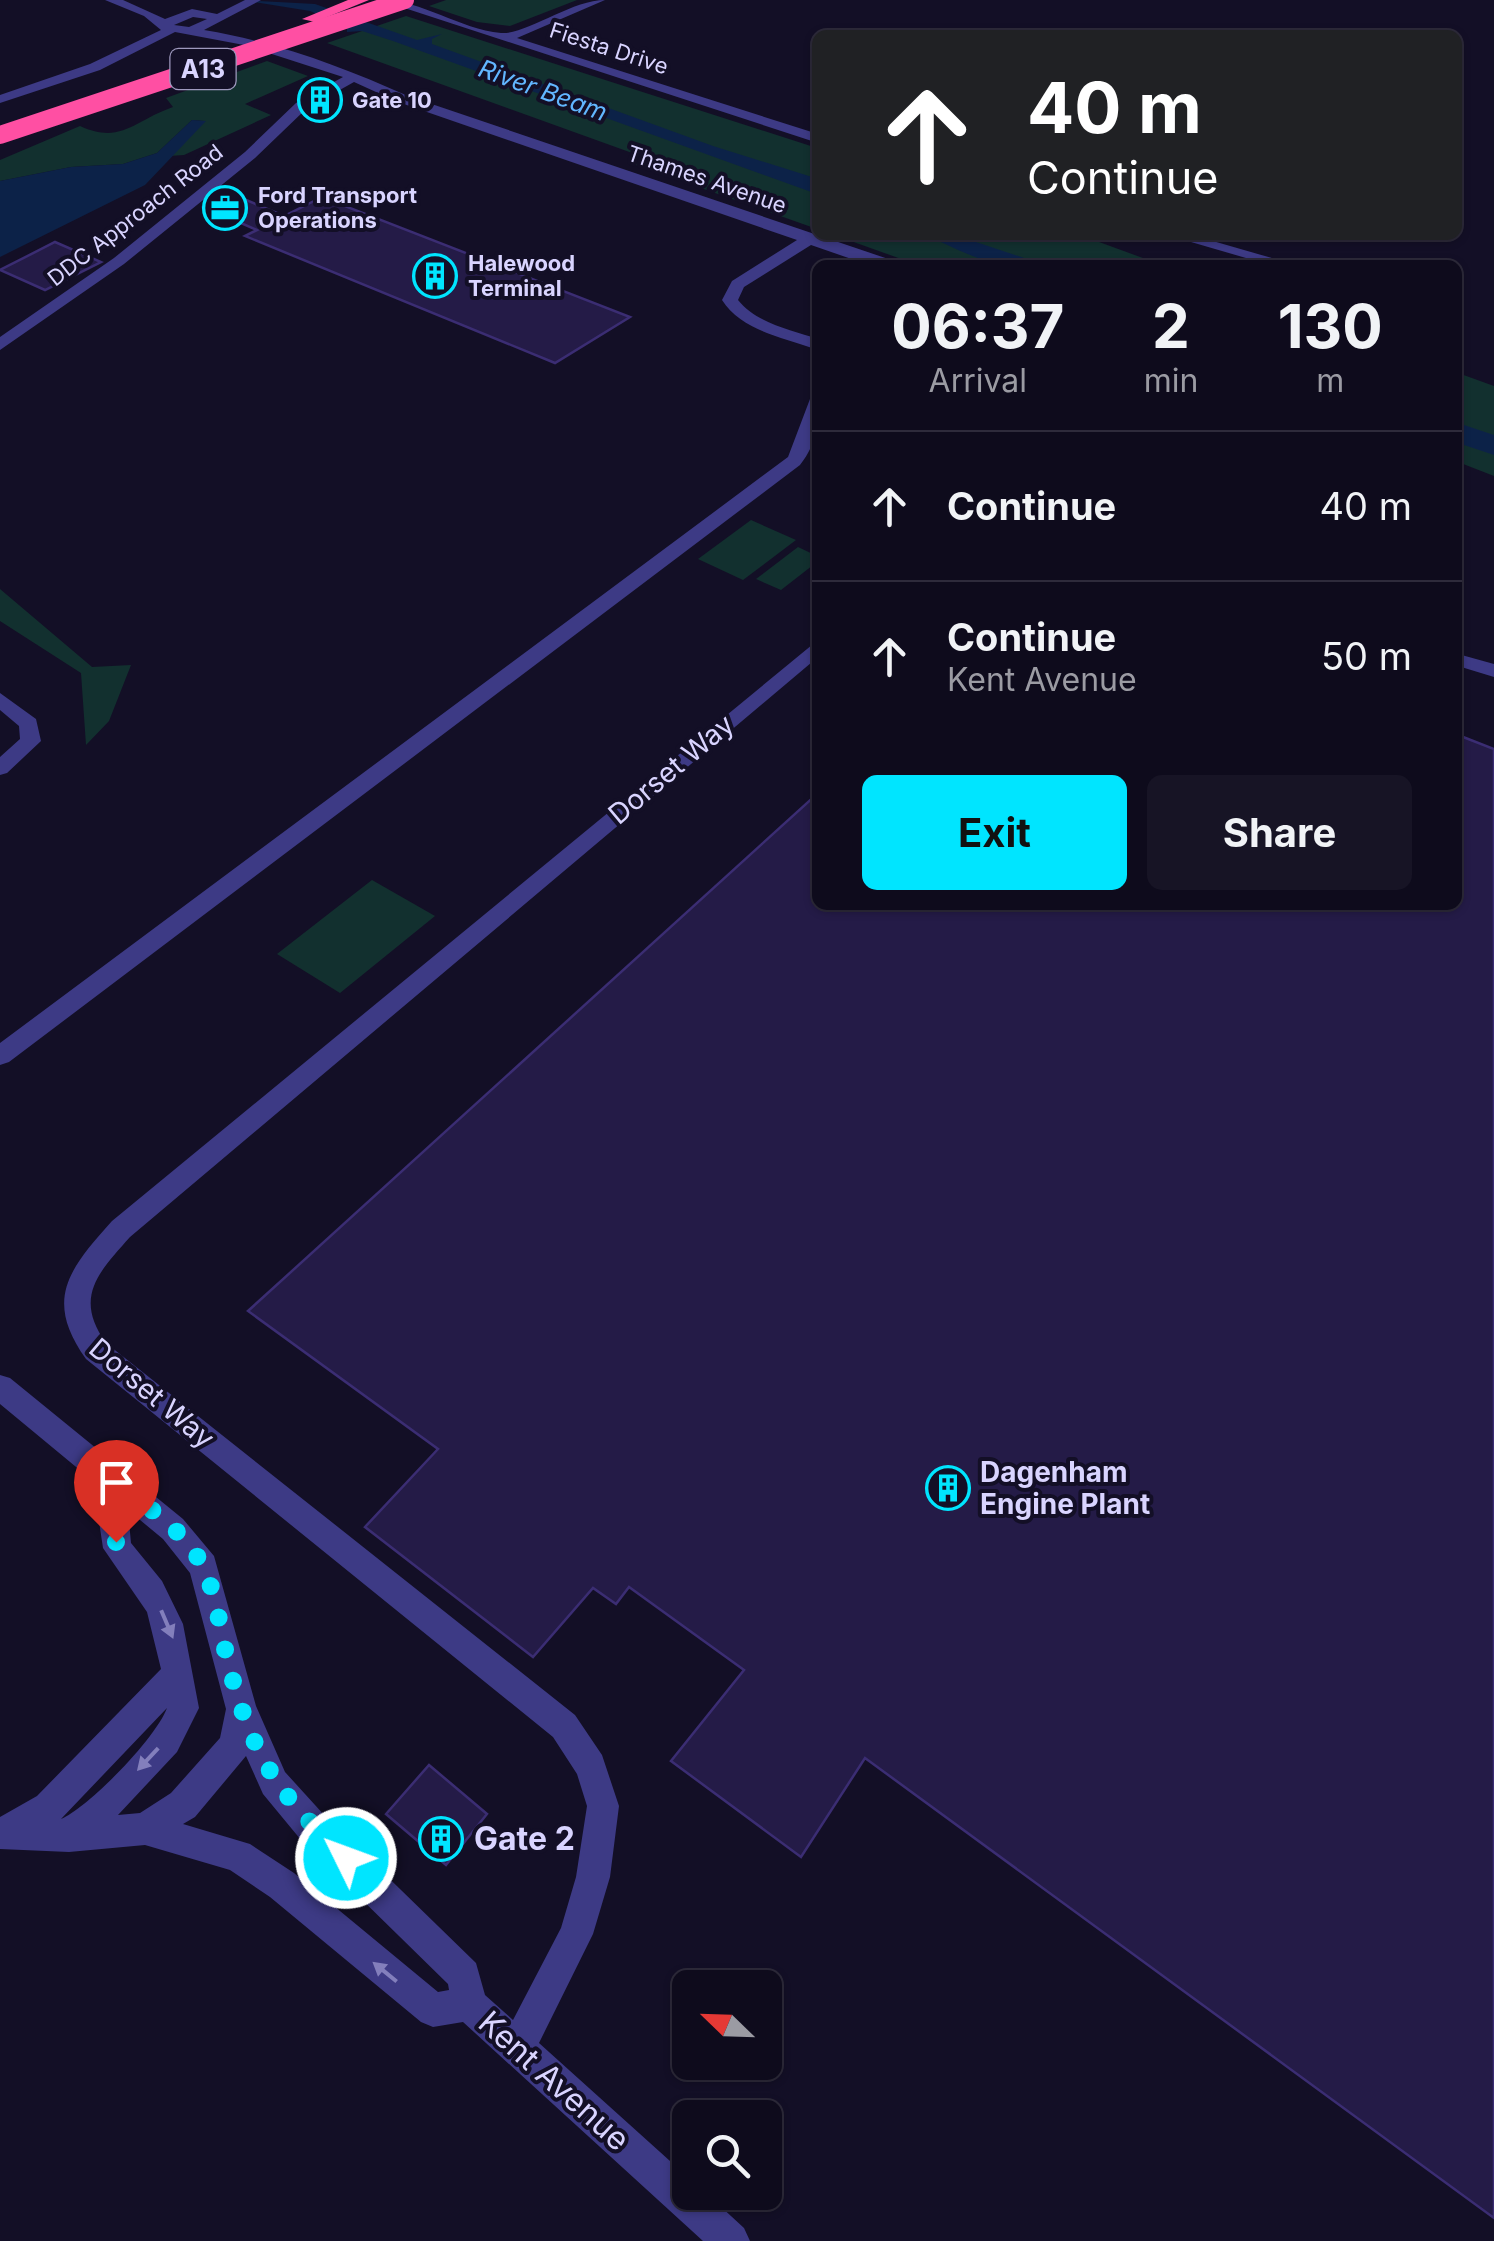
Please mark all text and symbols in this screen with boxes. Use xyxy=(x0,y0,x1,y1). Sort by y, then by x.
street label: Fiesta Drive xyxy=(546,17,672,79)
road number: A13 xyxy=(170,49,236,89)
water label: River Beam xyxy=(475,53,611,127)
text: 40 m xyxy=(1027,65,1202,150)
icon: ahead xyxy=(862,70,992,200)
building icon: Gate 10 xyxy=(297,77,343,123)
place label: Gate 10 xyxy=(352,87,432,113)
street label: DDC Approach Road xyxy=(42,139,228,291)
street label: Thames Avenue xyxy=(624,140,790,218)
text: Continue xyxy=(1027,150,1219,205)
place label: Ford Transport Operations xyxy=(258,182,417,233)
office icon: Ford Transport Operations xyxy=(202,185,248,231)
place label: Halewood Terminal xyxy=(468,250,575,301)
building icon: Halewood Terminal xyxy=(412,253,458,299)
text: 06:37 xyxy=(891,290,1064,362)
text: 2 xyxy=(1152,290,1190,362)
text: 130 xyxy=(1278,290,1383,362)
text: Arrival xyxy=(929,361,1027,400)
text: min xyxy=(1144,361,1198,400)
text: m xyxy=(1316,361,1344,400)
icon: ahead xyxy=(862,479,917,534)
text: Continue xyxy=(947,483,1116,529)
text: 40 m xyxy=(1320,483,1412,529)
text: Continue xyxy=(947,614,1116,660)
icon: ahead xyxy=(862,629,917,684)
text: 50 m xyxy=(1321,633,1412,679)
text: Kent Avenue xyxy=(947,660,1137,699)
street label: Dorset Way xyxy=(602,707,740,831)
button: Exit xyxy=(862,775,1127,890)
button: Share xyxy=(1147,775,1412,890)
street label: Dorset Way xyxy=(83,1331,221,1455)
pin xyxy=(74,1440,159,1543)
icon: arrive xyxy=(89,1455,144,1510)
place label: Dagenham Engine Plant xyxy=(980,1455,1150,1521)
building icon: Dagenham Engine Plant xyxy=(925,1465,971,1511)
one-way arrow xyxy=(159,1609,175,1639)
one-way arrow xyxy=(137,1746,160,1770)
position arrow xyxy=(294,1806,398,1910)
building icon: Gate 2 xyxy=(418,1816,464,1862)
place label: Gate 2 xyxy=(474,1819,575,1858)
one-way arrow xyxy=(373,1962,398,1983)
north arrow xyxy=(672,1970,782,2080)
map controls xyxy=(672,1970,782,2210)
street label: Kent Avenue xyxy=(471,2003,638,2159)
button: search xyxy=(672,2100,782,2210)

